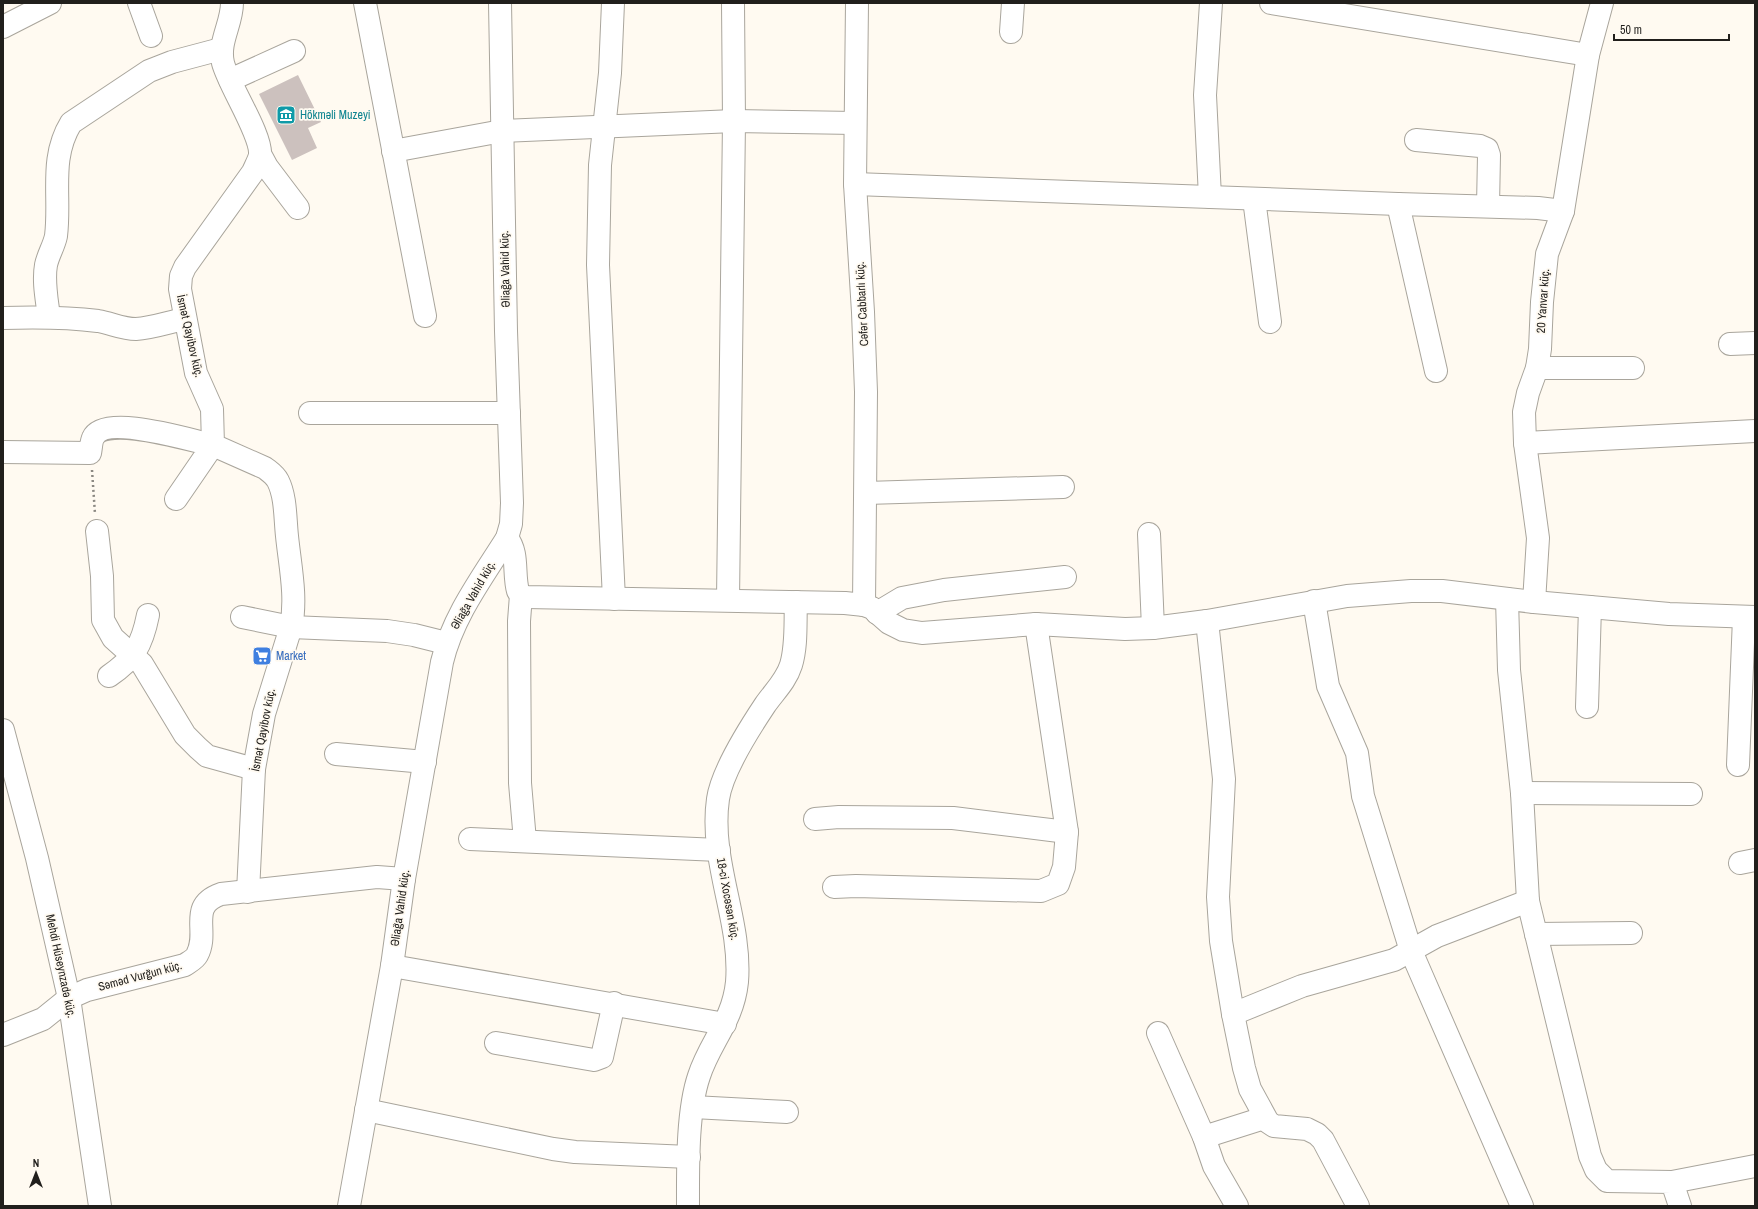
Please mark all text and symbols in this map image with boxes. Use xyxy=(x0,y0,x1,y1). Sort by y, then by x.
scale bar xyxy=(1614,16,1729,42)
text: 50 m xyxy=(1620,22,1642,38)
museum icon: Hökməli Muzeyi xyxy=(275,104,297,126)
place label: Hökməli Muzeyi xyxy=(300,107,371,123)
street label: Əliağa Vahid küç. xyxy=(496,230,514,308)
street label: Cəfər Cabbarlı küç. xyxy=(852,261,872,347)
street label: 20 Yanvar küç. xyxy=(1533,268,1553,334)
street label: İsmət Qayibov küç. xyxy=(173,293,207,379)
street label: Əliağa Vahid küç. xyxy=(447,558,499,632)
supermarket icon: Market xyxy=(251,645,273,667)
place label: Market xyxy=(276,648,306,664)
street label: İsmət Qayibov küç. xyxy=(247,687,279,773)
street label: 18-ci Xocəsən küç. xyxy=(713,857,743,941)
street label: Əliağa Vahid küç. xyxy=(387,869,413,947)
street label: Mehdi Hüseynzadə küç. xyxy=(42,913,80,1019)
street label: Səməd Vurğun küç. xyxy=(96,957,184,995)
north arrow xyxy=(16,1153,56,1193)
text: N xyxy=(33,1156,39,1170)

